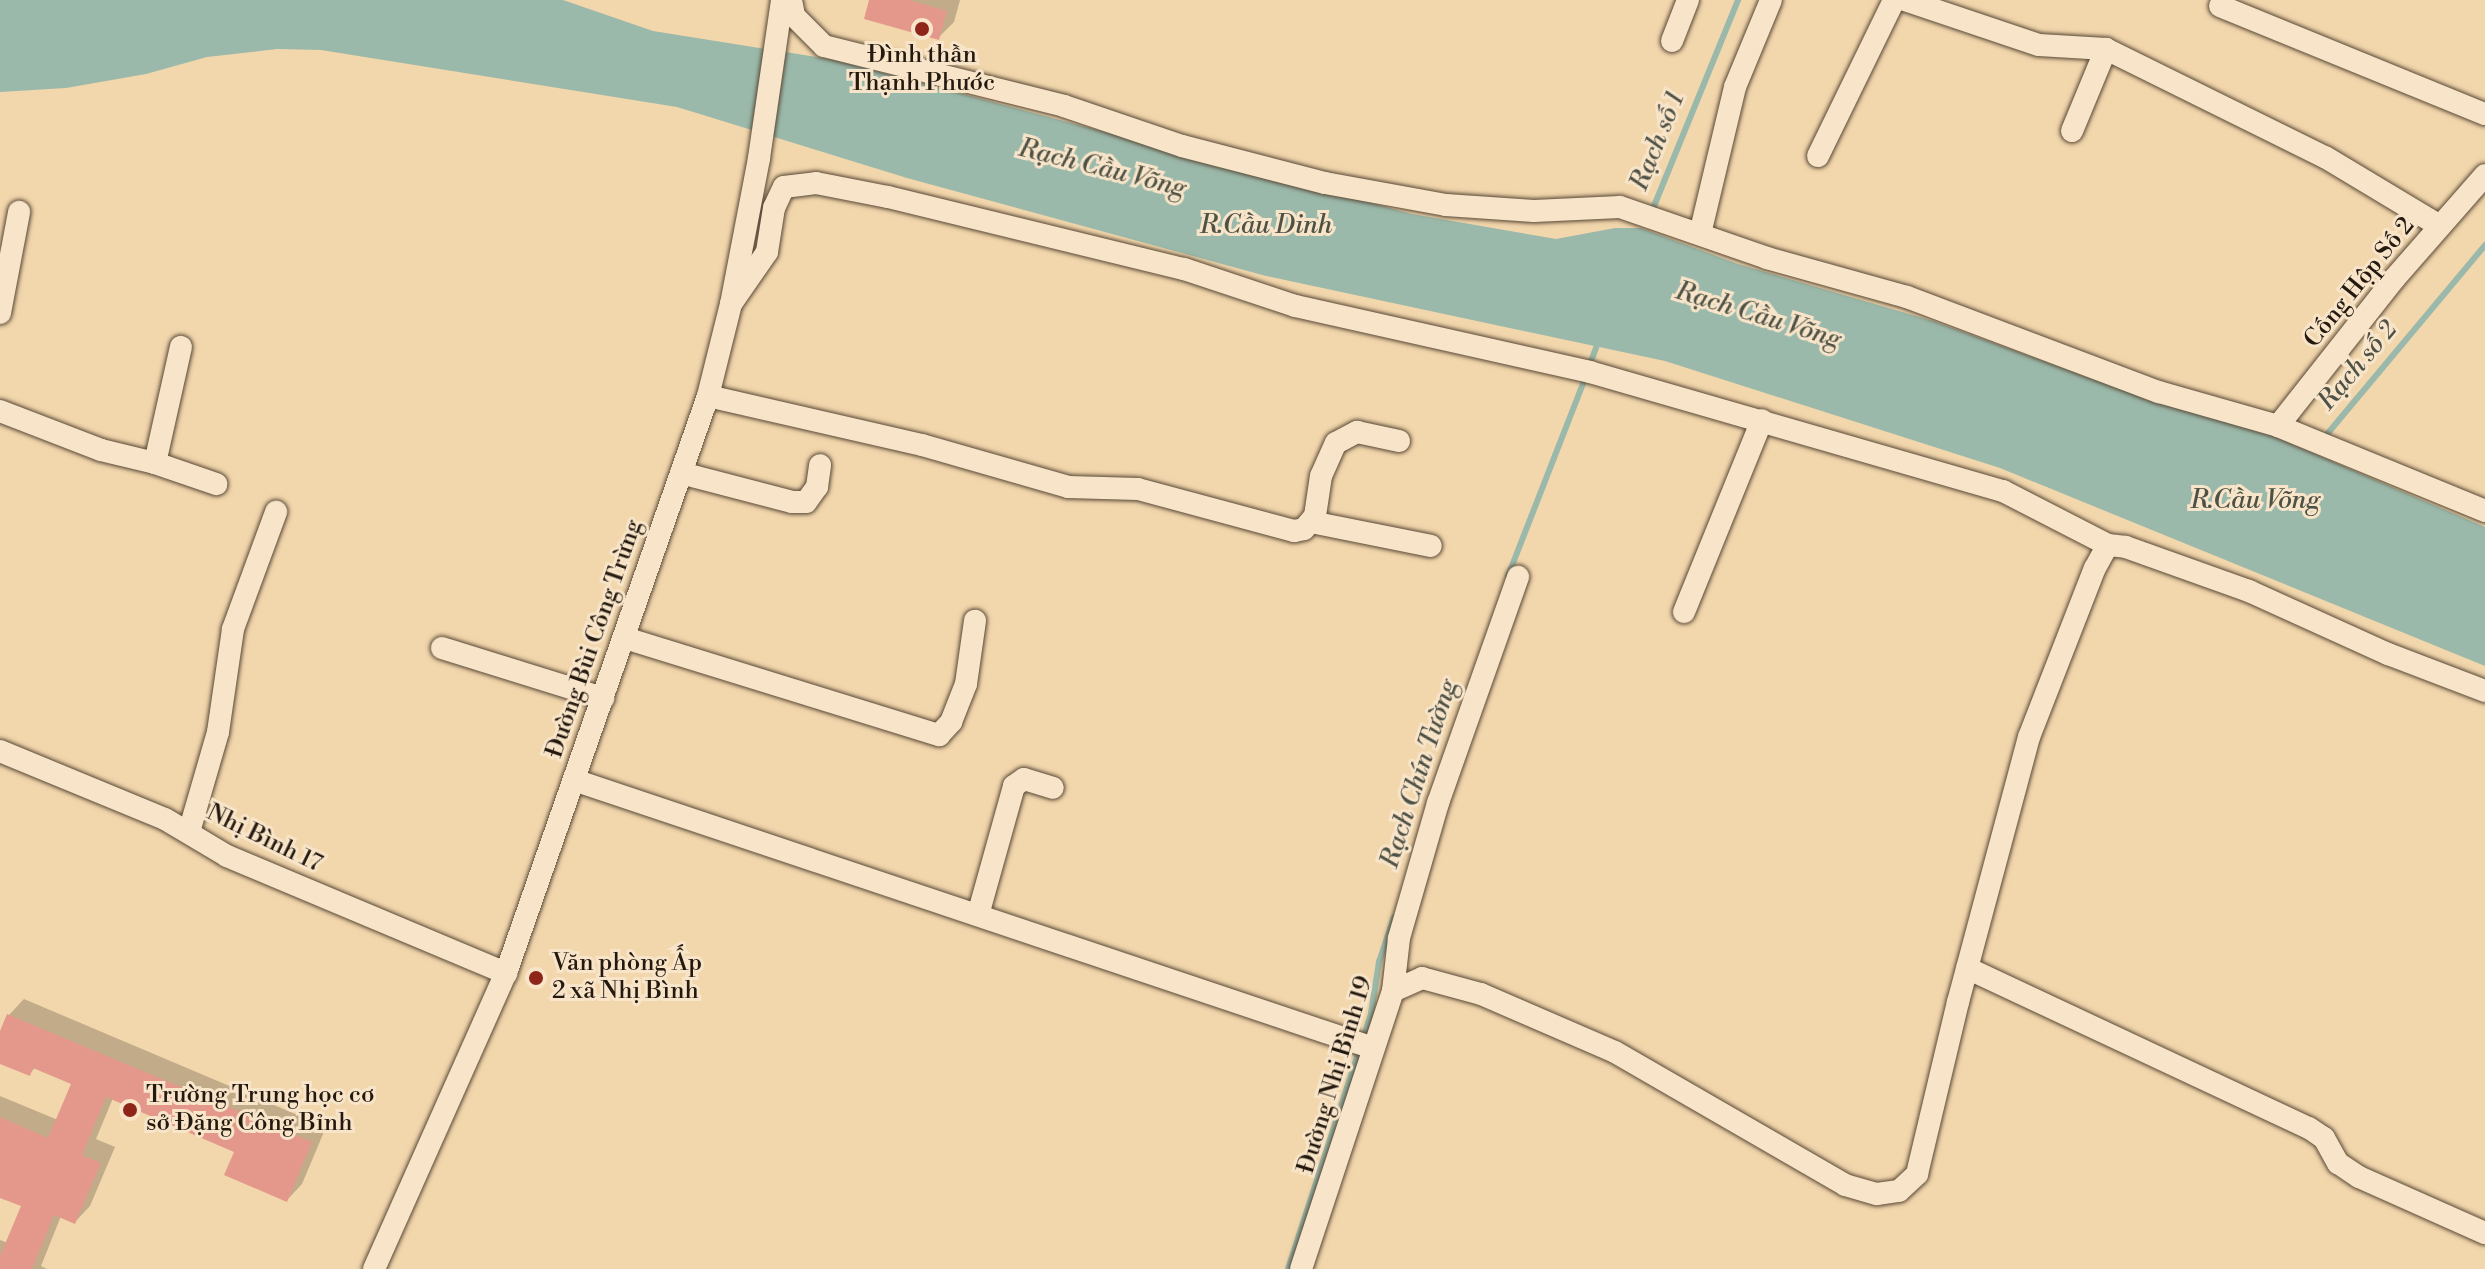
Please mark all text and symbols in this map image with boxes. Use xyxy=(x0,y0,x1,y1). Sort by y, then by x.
marker: Đình thần Thạnh Phước xyxy=(913,20,931,38)
place label: Đình thần Thạnh Phước xyxy=(849,42,995,98)
water label: Rạch số 1 xyxy=(1624,89,1692,195)
water label: Rạch Cầu Võng xyxy=(1015,133,1189,205)
water label: R.Cầu Dinh xyxy=(1200,210,1332,242)
street label: Cống Hộp Số 2 xyxy=(2299,212,2421,354)
water label: Rạch Cầu Võng xyxy=(1672,276,1844,356)
water label: Rạch số 2 xyxy=(2312,315,2404,417)
water label: R.Cầu Võng xyxy=(2190,485,2320,517)
street label: Đường Bùi Công Trừng xyxy=(541,516,649,762)
water label: Rạch Chín Tường xyxy=(1375,676,1465,872)
street label: Nhị Bình 17 xyxy=(202,799,326,879)
place label: Văn phòng Ấp 2 xã Nhị Bình xyxy=(552,950,702,1006)
marker: Văn phòng Ấp 2 xã Nhị Bình xyxy=(527,969,545,987)
street label: Đường Nhị Bình 19 xyxy=(1292,973,1380,1177)
place label: Trường Trung học cơ sở Đặng Công Bỉnh xyxy=(146,1082,374,1138)
marker: Trường Trung học cơ sở Đặng Công Bỉnh xyxy=(121,1101,139,1119)

